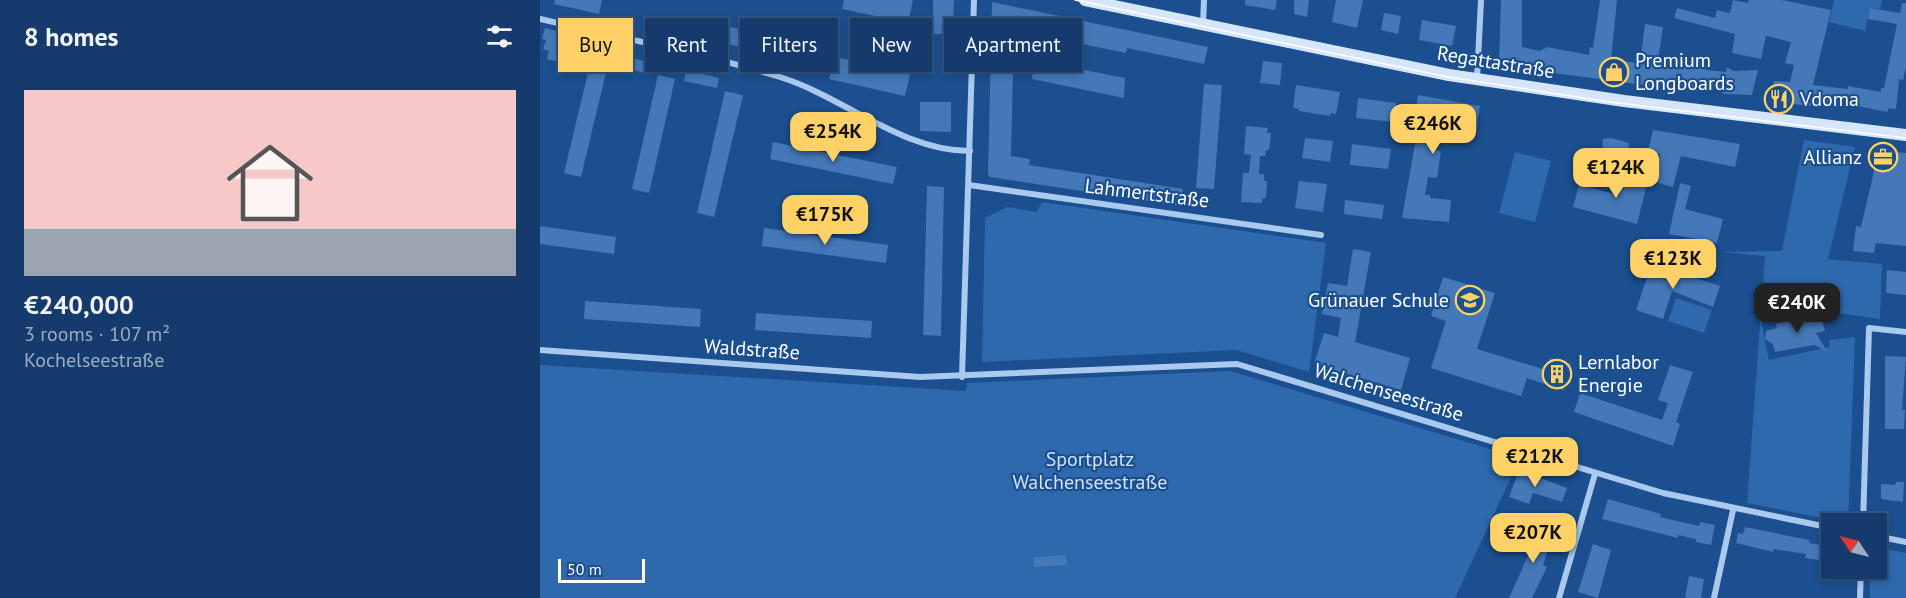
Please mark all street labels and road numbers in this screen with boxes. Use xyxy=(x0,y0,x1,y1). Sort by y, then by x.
street label: Regattastraße xyxy=(1435,40,1557,84)
street label: Lahmertstraße xyxy=(1083,172,1211,214)
street label: Waldstraße xyxy=(703,333,801,365)
street label: Walchenseestraße xyxy=(1311,357,1467,427)

